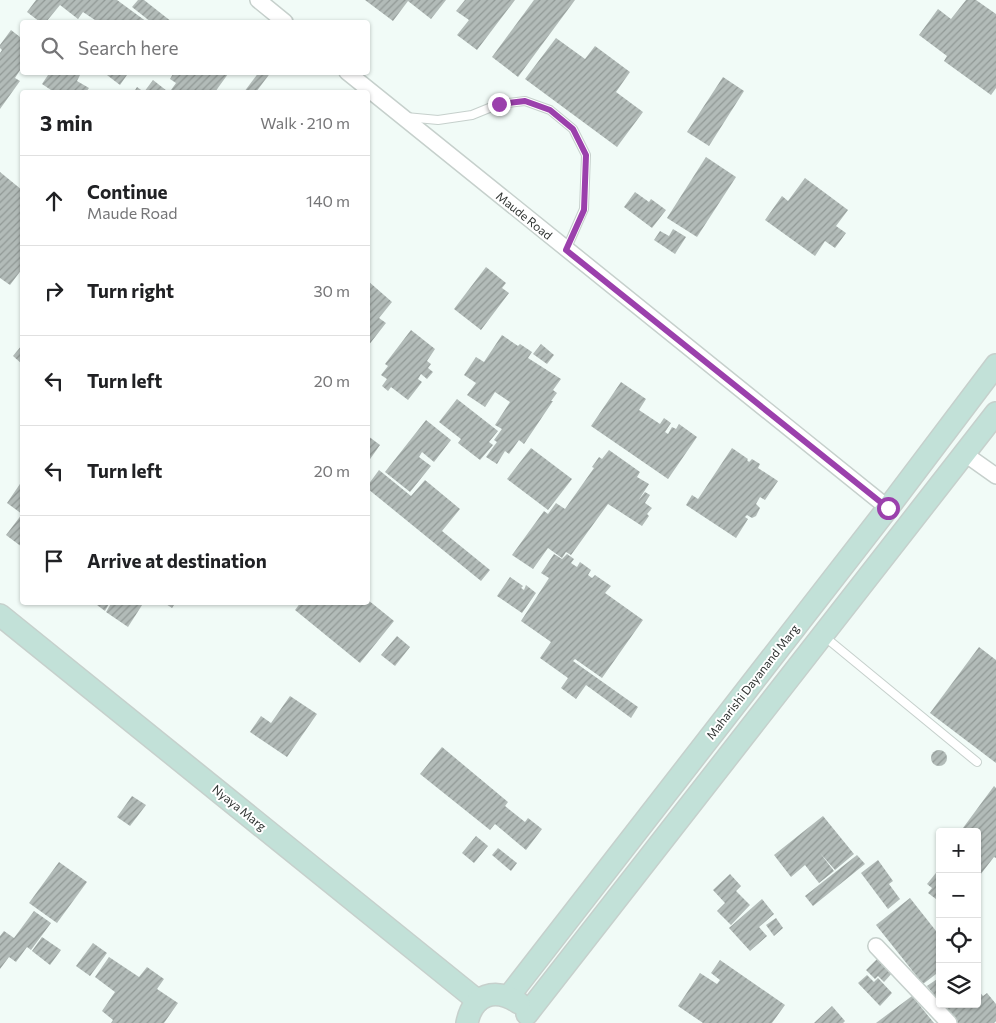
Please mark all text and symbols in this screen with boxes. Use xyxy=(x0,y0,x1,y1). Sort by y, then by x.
search box xyxy=(20,20,370,75)
icon: search xyxy=(38,34,66,62)
text: Search here xyxy=(78,36,178,59)
route end xyxy=(488,93,511,116)
text: 3 min xyxy=(40,110,93,135)
text: Walk · 210 m xyxy=(260,113,350,132)
text: Continue xyxy=(87,180,167,203)
icon: ahead xyxy=(40,187,68,215)
street label: Maude Road xyxy=(494,188,555,242)
text: 140 m xyxy=(306,191,350,210)
text: Maude Road xyxy=(87,203,178,222)
icon: right xyxy=(40,277,68,305)
text: Turn right xyxy=(87,279,174,302)
text: 30 m xyxy=(313,281,350,300)
icon: left xyxy=(40,367,68,395)
text: Turn left xyxy=(87,369,162,392)
text: 20 m xyxy=(314,371,350,390)
icon: left xyxy=(40,457,68,485)
text: Turn left xyxy=(87,459,162,482)
text: 20 m xyxy=(314,461,350,480)
route start xyxy=(877,497,900,520)
icon: arrive xyxy=(40,547,68,575)
text: Arrive at destination xyxy=(87,549,267,572)
street label: Maharishi Dayanand Marg xyxy=(703,621,802,742)
street label: Nyaya Marg xyxy=(210,781,270,833)
map controls xyxy=(936,828,981,1008)
button: + xyxy=(936,828,981,873)
button: − xyxy=(936,873,981,918)
button: locate xyxy=(936,918,981,963)
button: layers xyxy=(936,963,981,1008)

